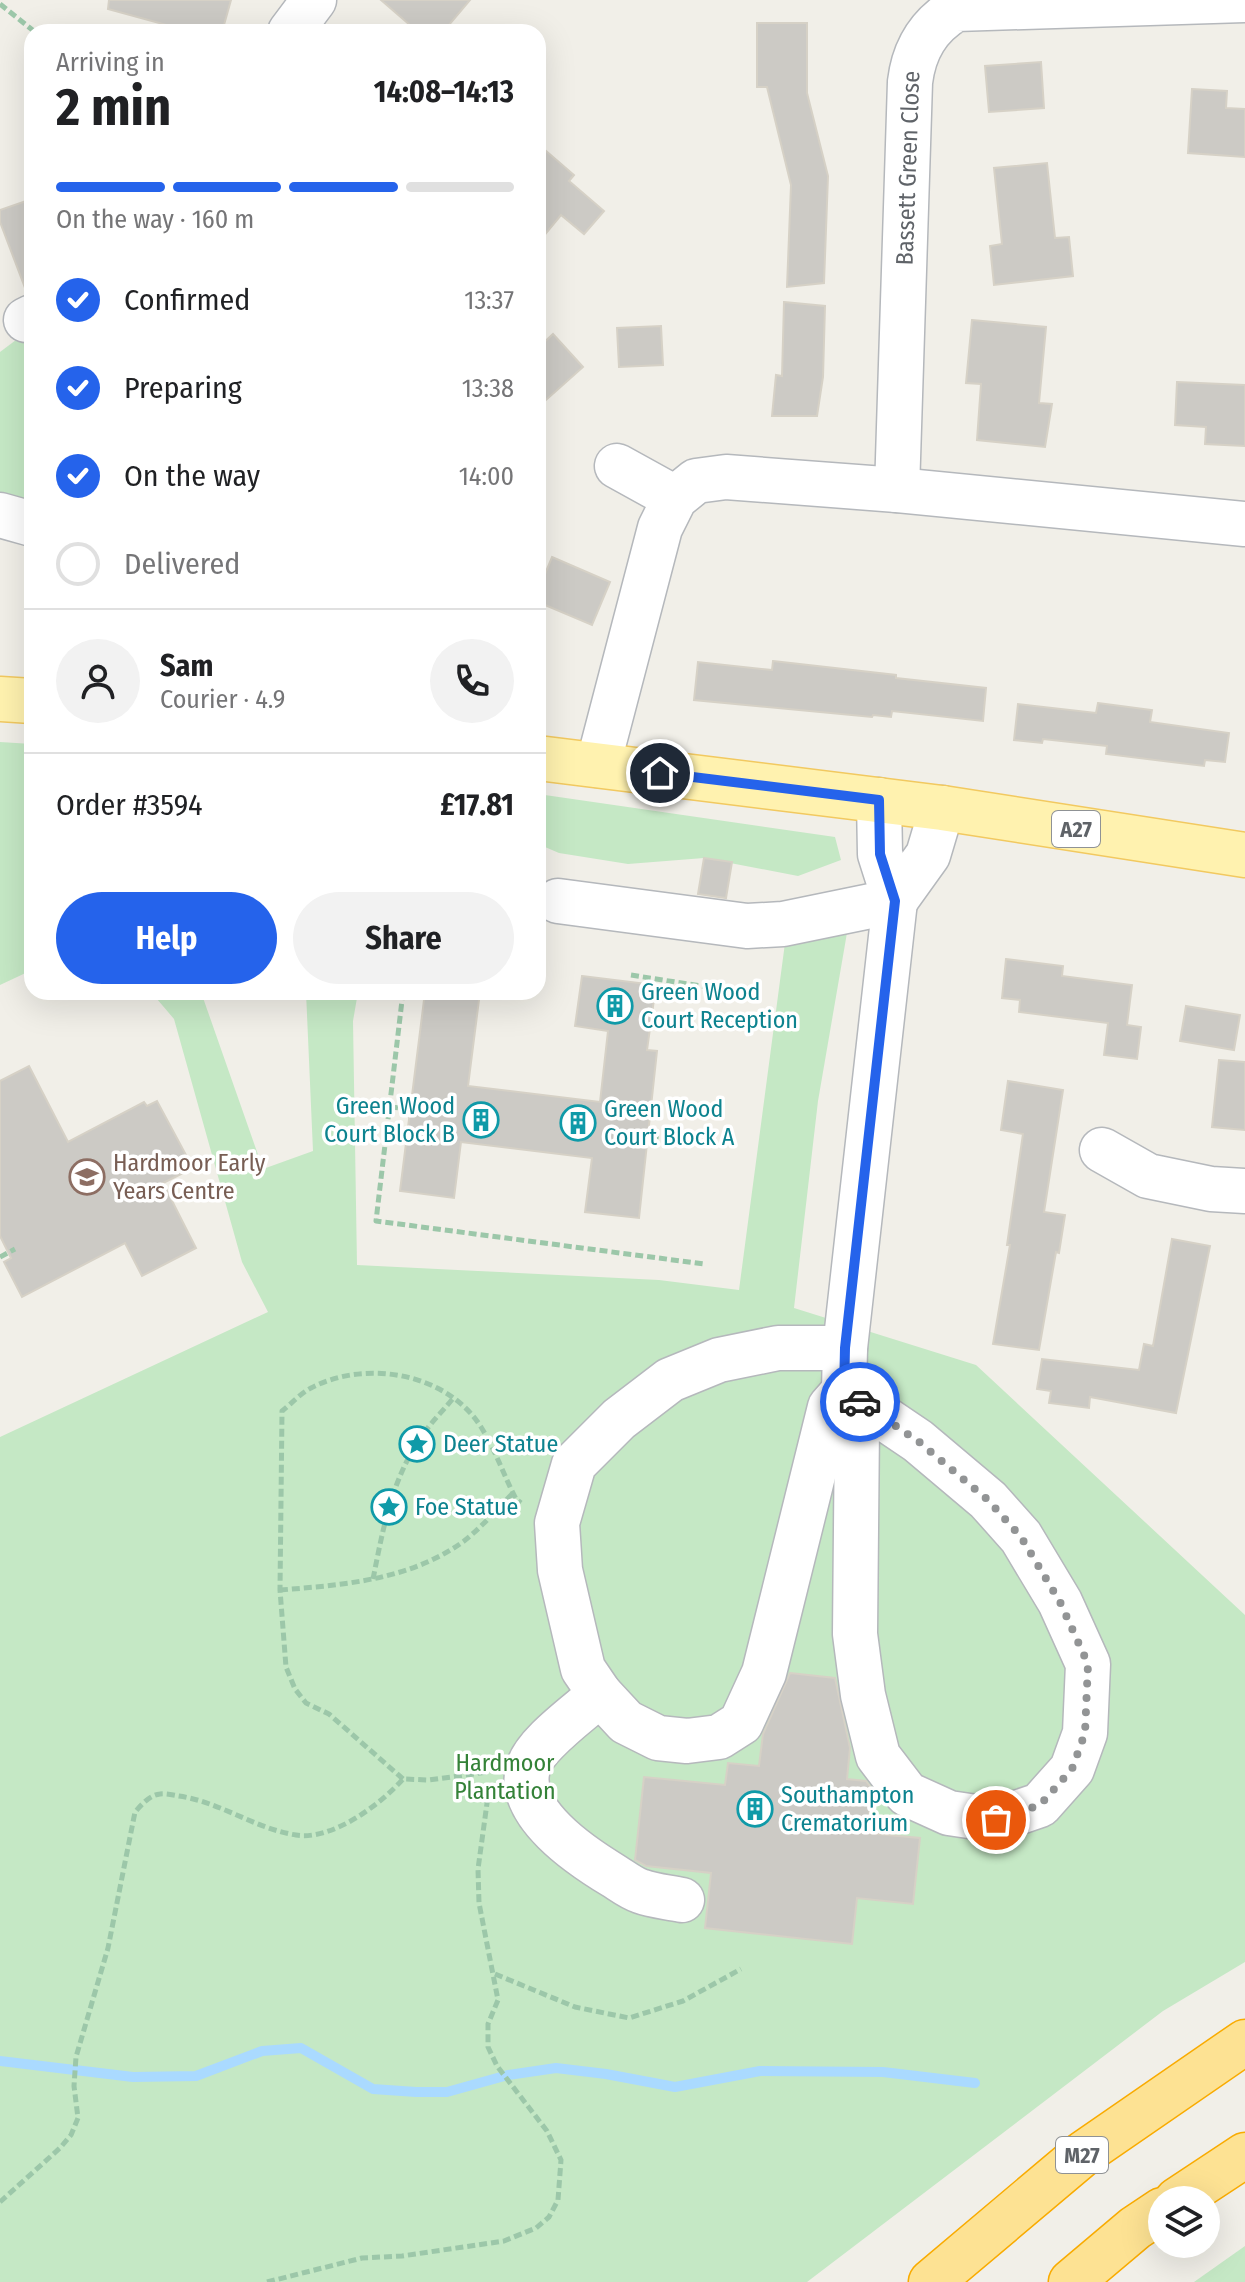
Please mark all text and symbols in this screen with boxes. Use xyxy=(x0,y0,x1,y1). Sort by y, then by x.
text: Arriving in xyxy=(56,47,165,78)
street label: Bassett Green Close xyxy=(891,70,925,266)
text: 14:08–14:13 xyxy=(374,74,514,110)
text: 2 min xyxy=(56,76,171,139)
text: On the way · 160 m xyxy=(56,204,254,235)
icon: check xyxy=(56,278,100,322)
text: Confirmed xyxy=(124,282,250,318)
text: 13:37 xyxy=(464,285,514,316)
icon: check xyxy=(56,366,100,410)
text: Preparing xyxy=(124,370,242,406)
text: 13:38 xyxy=(462,373,514,404)
icon: check xyxy=(56,454,100,498)
text: On the way xyxy=(124,458,260,494)
text: 14:00 xyxy=(459,461,514,492)
text: Delivered xyxy=(124,546,240,582)
button: person xyxy=(56,639,140,723)
button: phone xyxy=(430,639,514,723)
text: Sam xyxy=(160,648,213,684)
text: Courier · 4.9 xyxy=(160,684,285,715)
pin xyxy=(626,739,694,807)
icon: home xyxy=(638,751,682,795)
text: Order #3594 xyxy=(56,787,203,823)
text: £17.81 xyxy=(440,787,514,823)
road number: A27 xyxy=(1052,811,1100,847)
button: Help xyxy=(56,892,277,984)
button: Share xyxy=(293,892,514,984)
place label: Green Wood Court Reception xyxy=(641,978,798,1034)
building icon: Green Wood Court Reception xyxy=(596,987,634,1025)
place label: Green Wood Court Block B xyxy=(324,1092,455,1148)
place label: Green Wood Court Block A xyxy=(604,1095,735,1151)
building icon: Green Wood Court Block B xyxy=(462,1101,500,1139)
building icon: Green Wood Court Block A xyxy=(559,1104,597,1142)
place label: Hardmoor Early Years Centre xyxy=(113,1149,266,1205)
school or university icon: Hardmoor Early Years Centre xyxy=(68,1158,106,1196)
courier xyxy=(820,1362,900,1442)
icon: car xyxy=(838,1380,882,1424)
place icon: Deer Statue xyxy=(398,1425,436,1463)
place label: Deer Statue xyxy=(443,1430,558,1458)
place icon: Foe Statue xyxy=(370,1488,408,1526)
place label: Foe Statue xyxy=(415,1493,518,1521)
park label: Hardmoor Plantation xyxy=(454,1749,556,1805)
place label: Southampton Crematorium xyxy=(781,1781,914,1837)
pin xyxy=(962,1786,1030,1854)
building icon: Southampton Crematorium xyxy=(736,1790,774,1828)
icon: bag xyxy=(974,1798,1018,1842)
road number: M27 xyxy=(1056,2137,1108,2173)
map controls xyxy=(1148,2186,1220,2258)
button: layers xyxy=(1148,2186,1220,2258)

